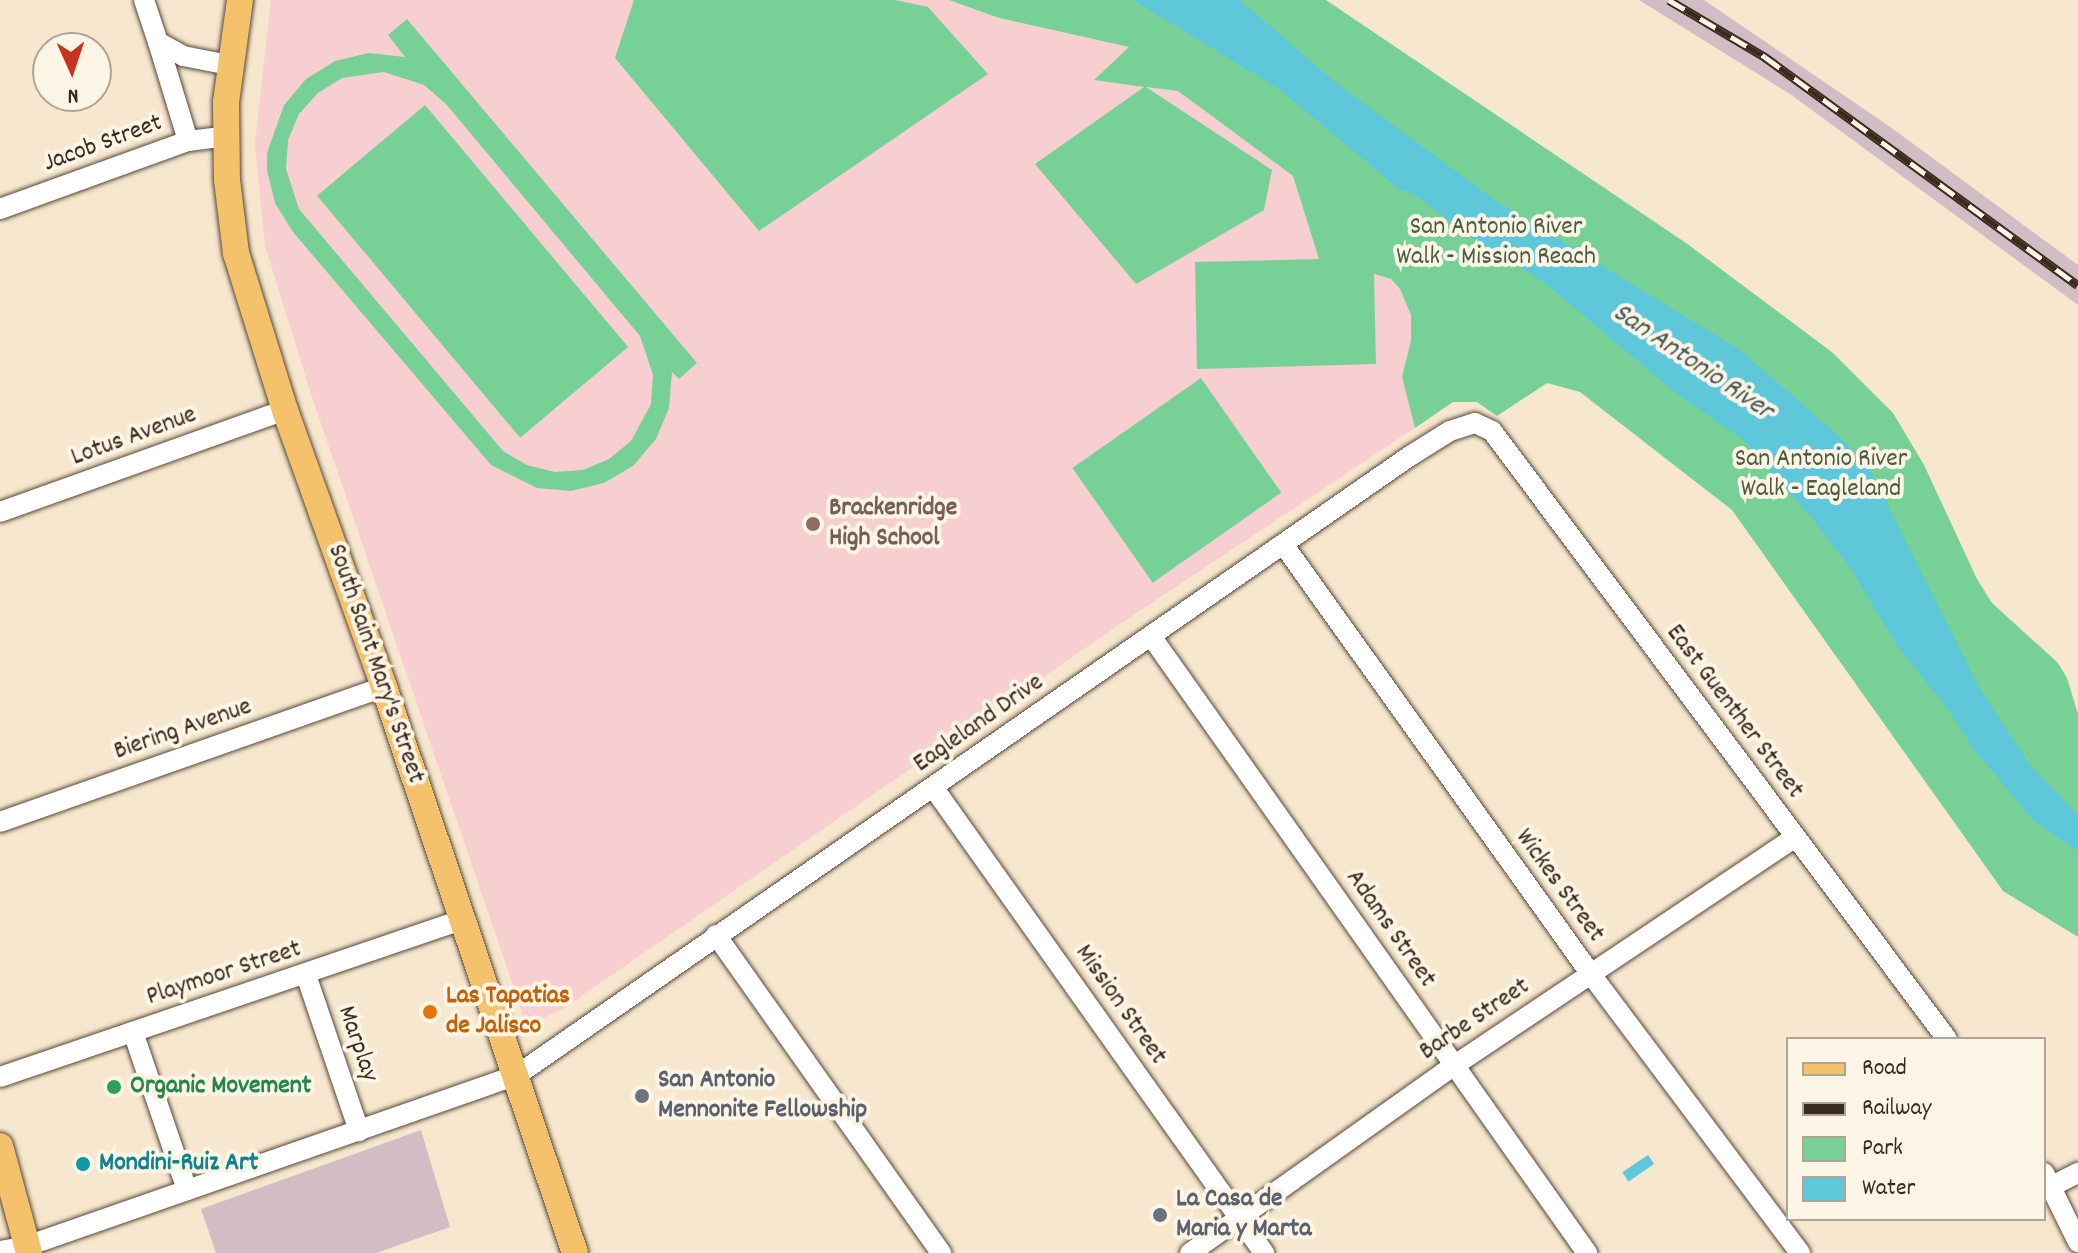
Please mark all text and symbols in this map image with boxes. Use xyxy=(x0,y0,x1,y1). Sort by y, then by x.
north arrow xyxy=(32,32,112,112)
text: N xyxy=(67,79,79,110)
street label: Jacob Street xyxy=(39,108,167,180)
park label: San Antonio River Walk - Mission Reach xyxy=(1396,212,1596,274)
water label: San Antonio River xyxy=(1606,297,1778,429)
street label: Lotus Avenue xyxy=(67,400,201,474)
park label: San Antonio River Walk - Eagleland xyxy=(1735,444,1907,506)
place label: Brackenridge High School xyxy=(829,493,957,554)
marker: Brackenridge High School xyxy=(804,515,822,533)
street label: South Saint Mary's Street xyxy=(319,541,431,787)
street label: East Guenther Street xyxy=(1658,619,1810,805)
street label: Eagleland Drive xyxy=(908,668,1050,780)
street label: Biering Avenue xyxy=(110,692,256,768)
street label: Wickes Street xyxy=(1507,823,1611,949)
street label: Adams Street xyxy=(1338,864,1442,994)
street label: Playmoor Street xyxy=(143,934,305,1014)
street label: Mission Street xyxy=(1067,939,1173,1071)
street label: Barbe Street xyxy=(1414,972,1536,1068)
place label: Las Tapatias de Jalisco xyxy=(446,981,570,1042)
street label: Marplay xyxy=(330,1002,384,1086)
marker: Las Tapatias de Jalisco xyxy=(421,1003,439,1021)
legend xyxy=(1786,1037,2046,1221)
text: Road xyxy=(1862,1052,1907,1086)
place label: San Antonio Mennonite Fellowship xyxy=(658,1065,867,1126)
place label: Organic Movement xyxy=(130,1071,311,1103)
marker: Organic Movement xyxy=(105,1078,123,1096)
marker: San Antonio Mennonite Fellowship xyxy=(633,1087,651,1105)
text: Railway xyxy=(1862,1092,1931,1126)
text: Park xyxy=(1862,1132,1903,1166)
place label: Mondini-Ruiz Art xyxy=(99,1148,258,1180)
marker: Mondini-Ruiz Art xyxy=(74,1155,92,1173)
text: Water xyxy=(1862,1172,1915,1206)
place label: La Casa de Maria y Marta xyxy=(1176,1184,1311,1246)
marker: La Casa de Maria y Marta xyxy=(1151,1206,1169,1224)

